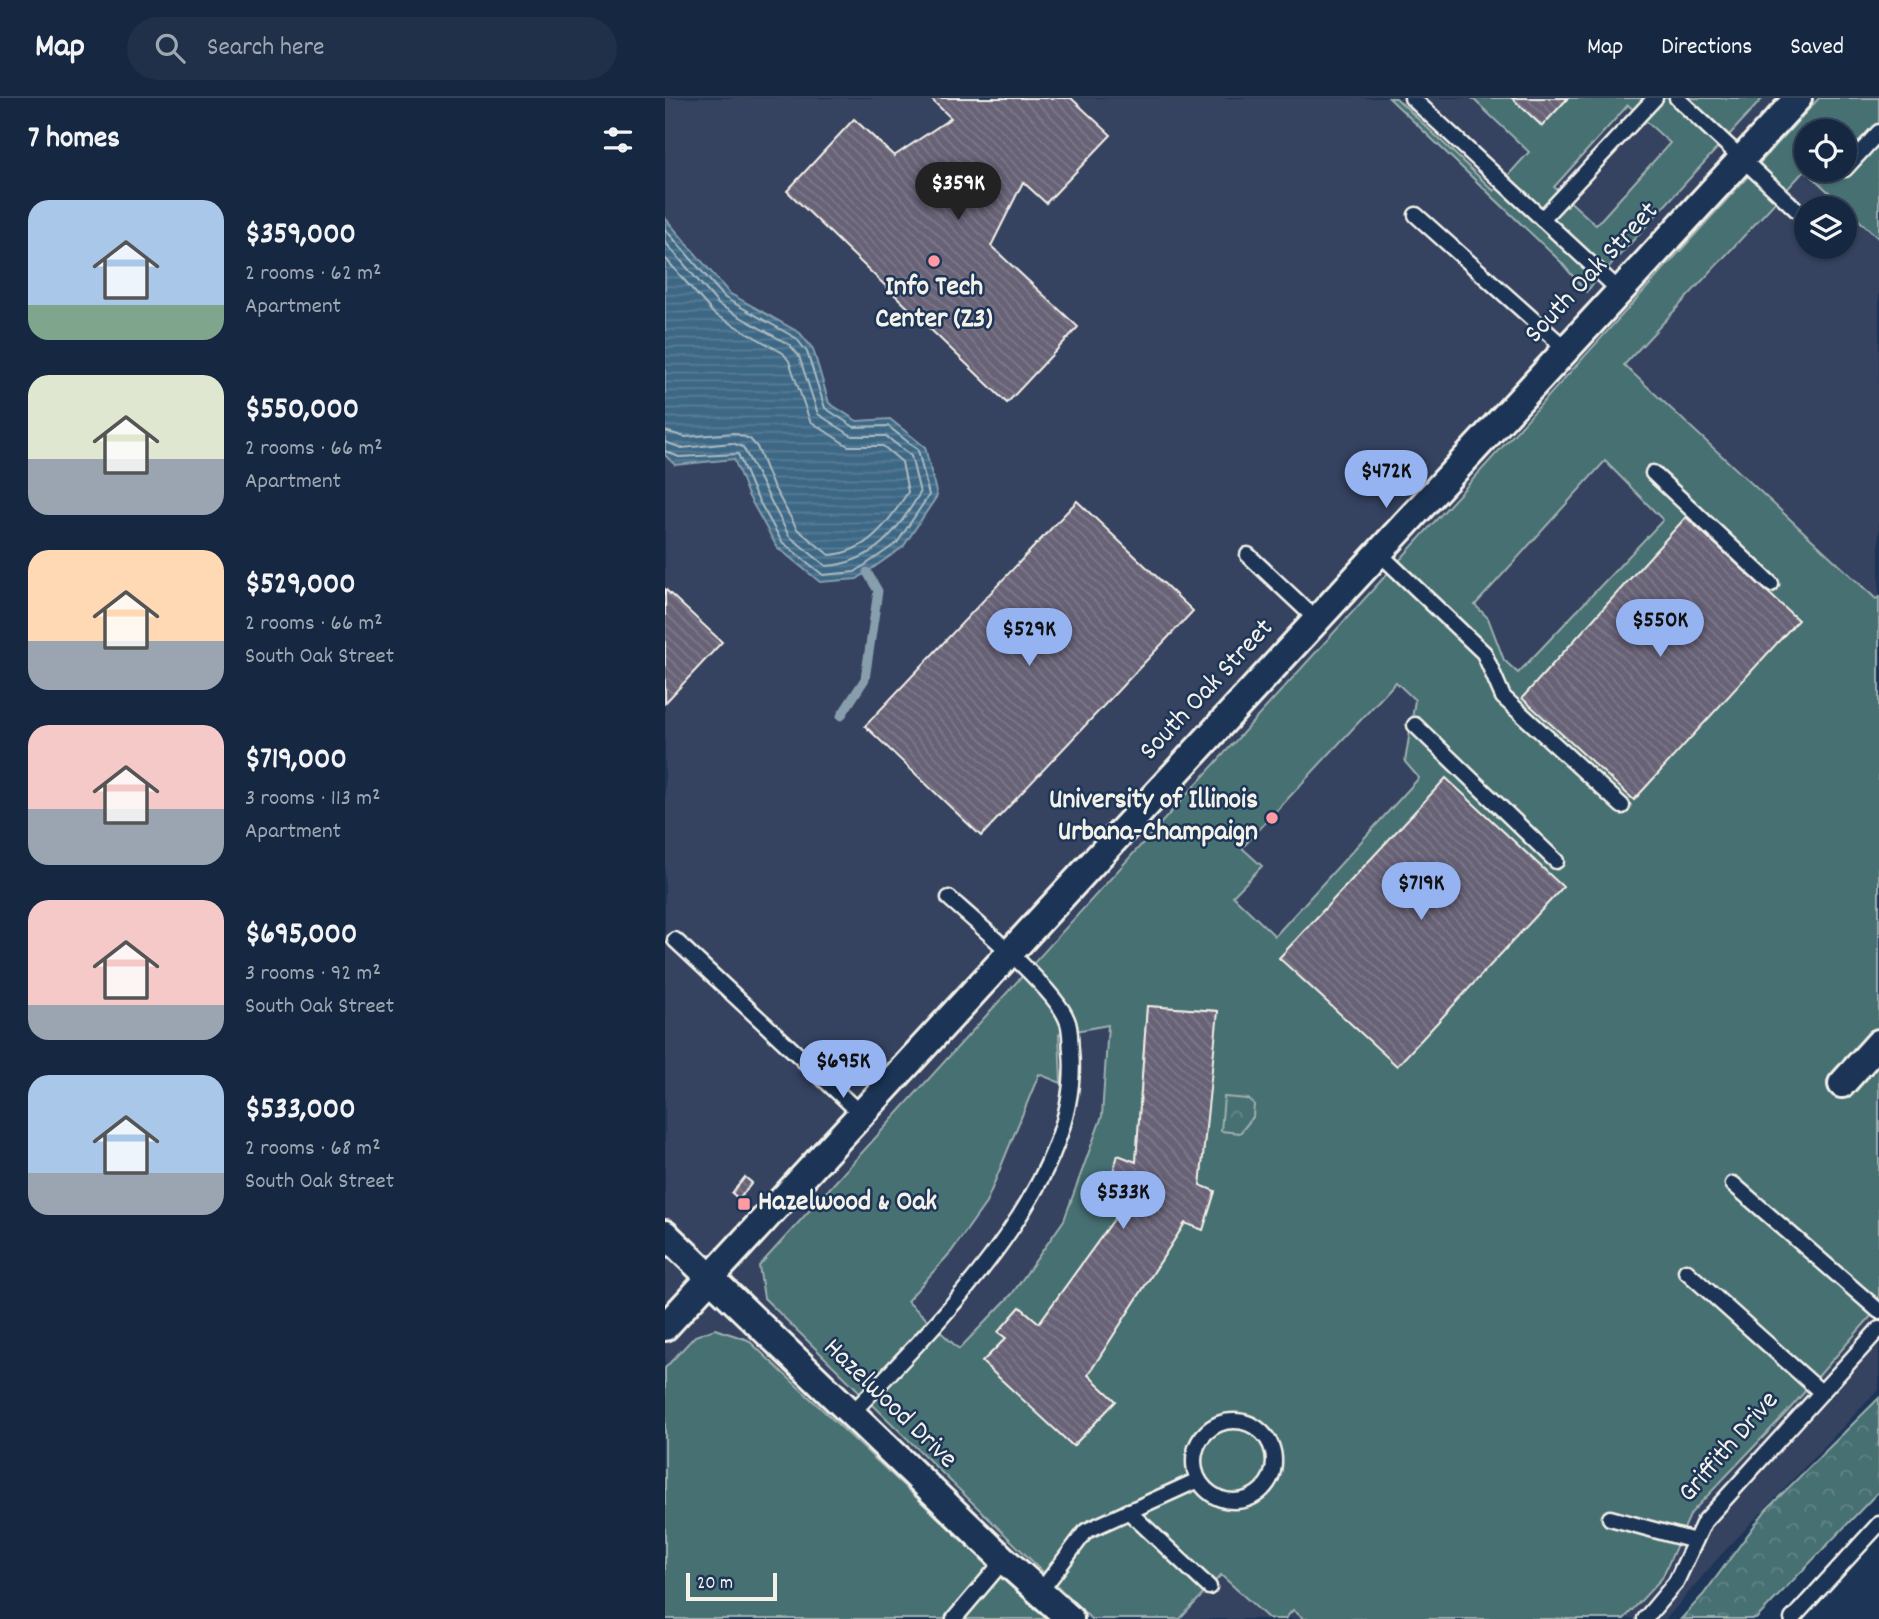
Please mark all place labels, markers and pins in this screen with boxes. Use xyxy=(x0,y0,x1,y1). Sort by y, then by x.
pin: $359K xyxy=(909,162,1007,222)
marker: Info Tech Center (Z3) xyxy=(926,253,942,269)
place label: Info Tech Center (Z3) xyxy=(875,269,993,341)
pin: $472K xyxy=(1337,450,1435,510)
pin: $550K xyxy=(1611,600,1709,659)
pin: $529K xyxy=(980,608,1078,668)
place label: University of Illinois Urbana-Champaign xyxy=(1049,782,1258,854)
marker: University of Illinois Urbana-Champaign xyxy=(1264,810,1280,826)
pin: $719K xyxy=(1372,862,1470,922)
pin: $695K xyxy=(794,1040,892,1100)
pin: $533K xyxy=(1074,1172,1172,1231)
place label: Hazelwood & Oak xyxy=(758,1184,937,1224)
marker: Hazelwood & Oak xyxy=(736,1196,752,1212)

